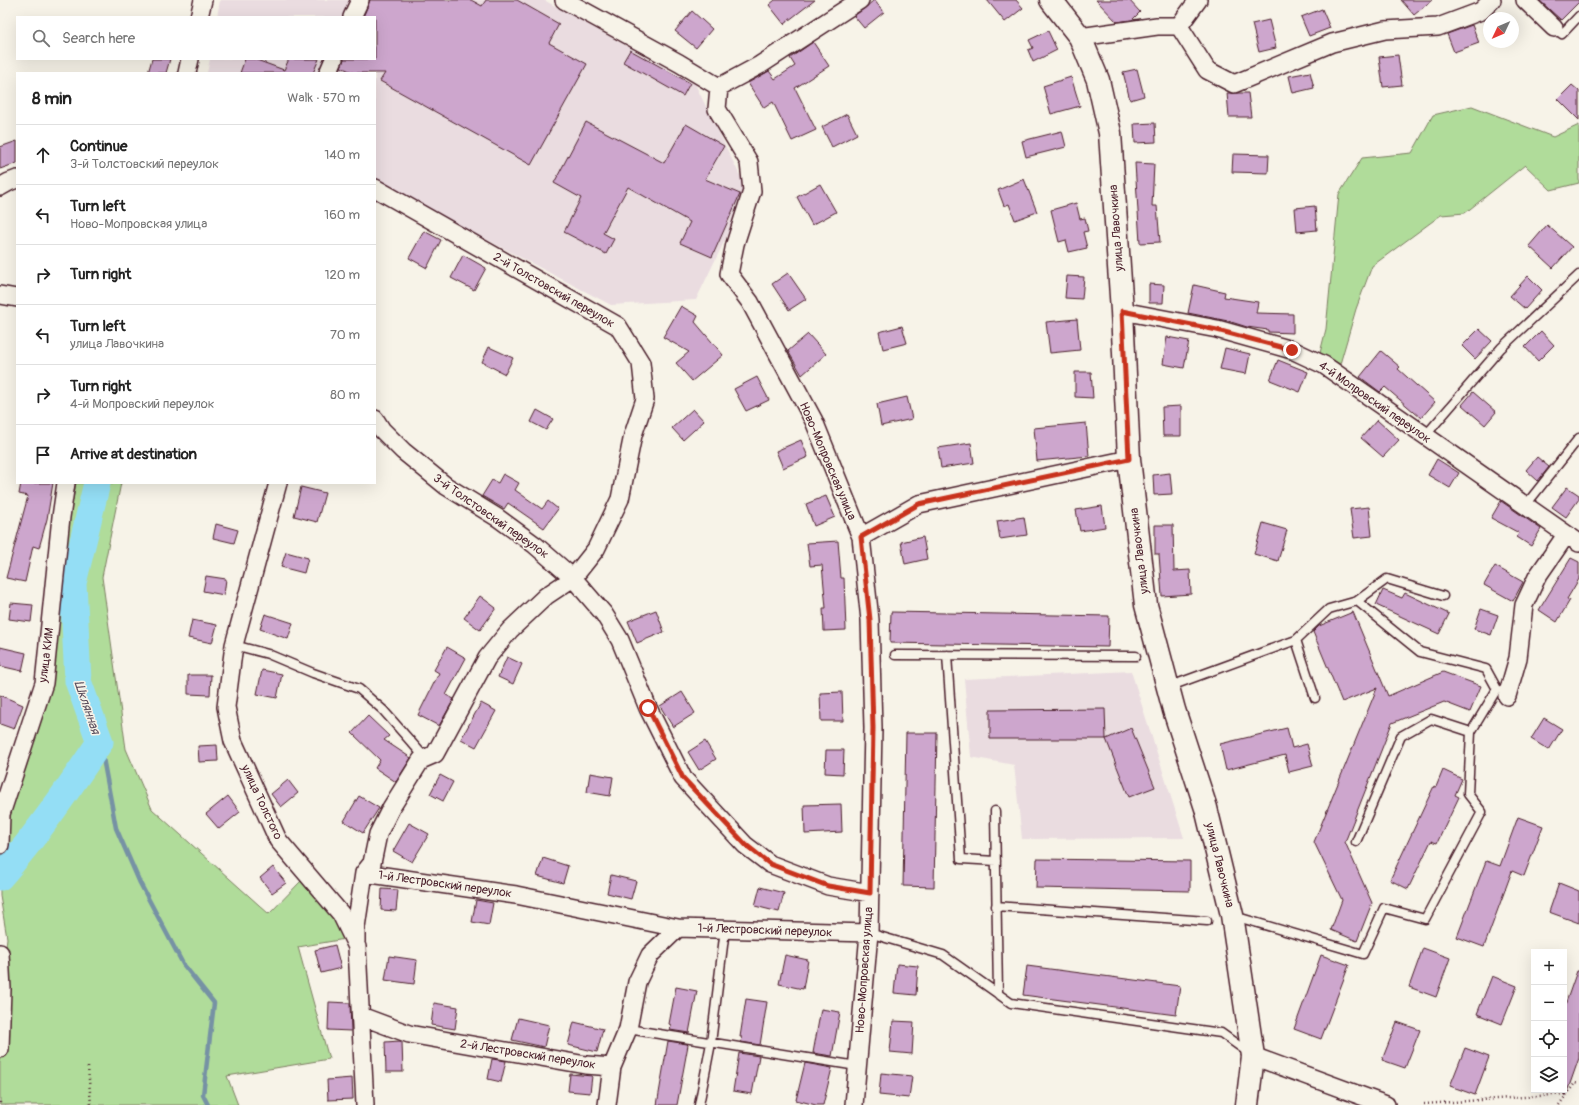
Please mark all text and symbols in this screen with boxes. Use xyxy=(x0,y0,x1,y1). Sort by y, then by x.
north arrow xyxy=(1483,12,1519,48)
search box xyxy=(16,16,376,60)
icon: search xyxy=(30,27,52,49)
text: Search here xyxy=(62,29,135,48)
text: 8 min xyxy=(32,88,72,109)
text: Walk · 570 m xyxy=(287,90,360,106)
text: Continue xyxy=(70,137,128,156)
icon: ahead xyxy=(32,144,54,166)
text: 140 m xyxy=(324,147,360,163)
text: 3-й Толстовский переулок xyxy=(70,156,219,172)
street label: улица Лавочкина xyxy=(1106,184,1127,273)
text: Turn left xyxy=(70,197,126,216)
icon: left xyxy=(32,204,54,226)
text: 160 m xyxy=(324,207,360,223)
text: Ново-Мопровская улица xyxy=(70,216,207,232)
street label: 2-й Толстовский переулок xyxy=(490,250,617,331)
icon: right xyxy=(32,264,54,286)
text: Turn right xyxy=(70,265,131,284)
text: 120 m xyxy=(324,267,360,283)
text: Turn left xyxy=(70,317,126,336)
icon: left xyxy=(32,324,54,346)
text: 70 m xyxy=(330,327,360,343)
text: улица Лавочкина xyxy=(70,336,164,352)
route end xyxy=(1283,341,1301,359)
street label: 4-й Мопровский переулок xyxy=(1316,358,1434,447)
text: Turn right xyxy=(70,377,131,396)
icon: right xyxy=(32,384,54,406)
text: 80 m xyxy=(330,387,360,403)
text: 4-й Мопровский переулок xyxy=(70,396,214,412)
street label: Ново-Мопровская улица xyxy=(796,400,859,523)
icon: arrive xyxy=(32,444,54,466)
text: Arrive at destination xyxy=(70,445,197,464)
street label: 3-й Толстовский переулок xyxy=(430,471,551,562)
street label: улица Лавочкина xyxy=(1127,507,1152,596)
street label: улица КИМ xyxy=(36,626,57,684)
water label: Шклянная xyxy=(70,679,104,738)
route start xyxy=(639,699,657,717)
street label: улица Толстого xyxy=(237,762,286,842)
street label: улица Лавочкина xyxy=(1201,820,1237,909)
street label: 1-й Лестровский переулок xyxy=(377,868,513,901)
street label: Ново-Мопровская улица xyxy=(853,906,876,1034)
street label: 1-й Лестровский переулок xyxy=(697,921,833,940)
map controls xyxy=(1531,949,1567,1093)
button: + xyxy=(1531,949,1567,985)
button: − xyxy=(1531,985,1567,1021)
button: locate xyxy=(1531,1021,1567,1057)
street label: 2-й Лестровский переулок xyxy=(459,1036,597,1073)
button: layers xyxy=(1531,1057,1567,1093)

